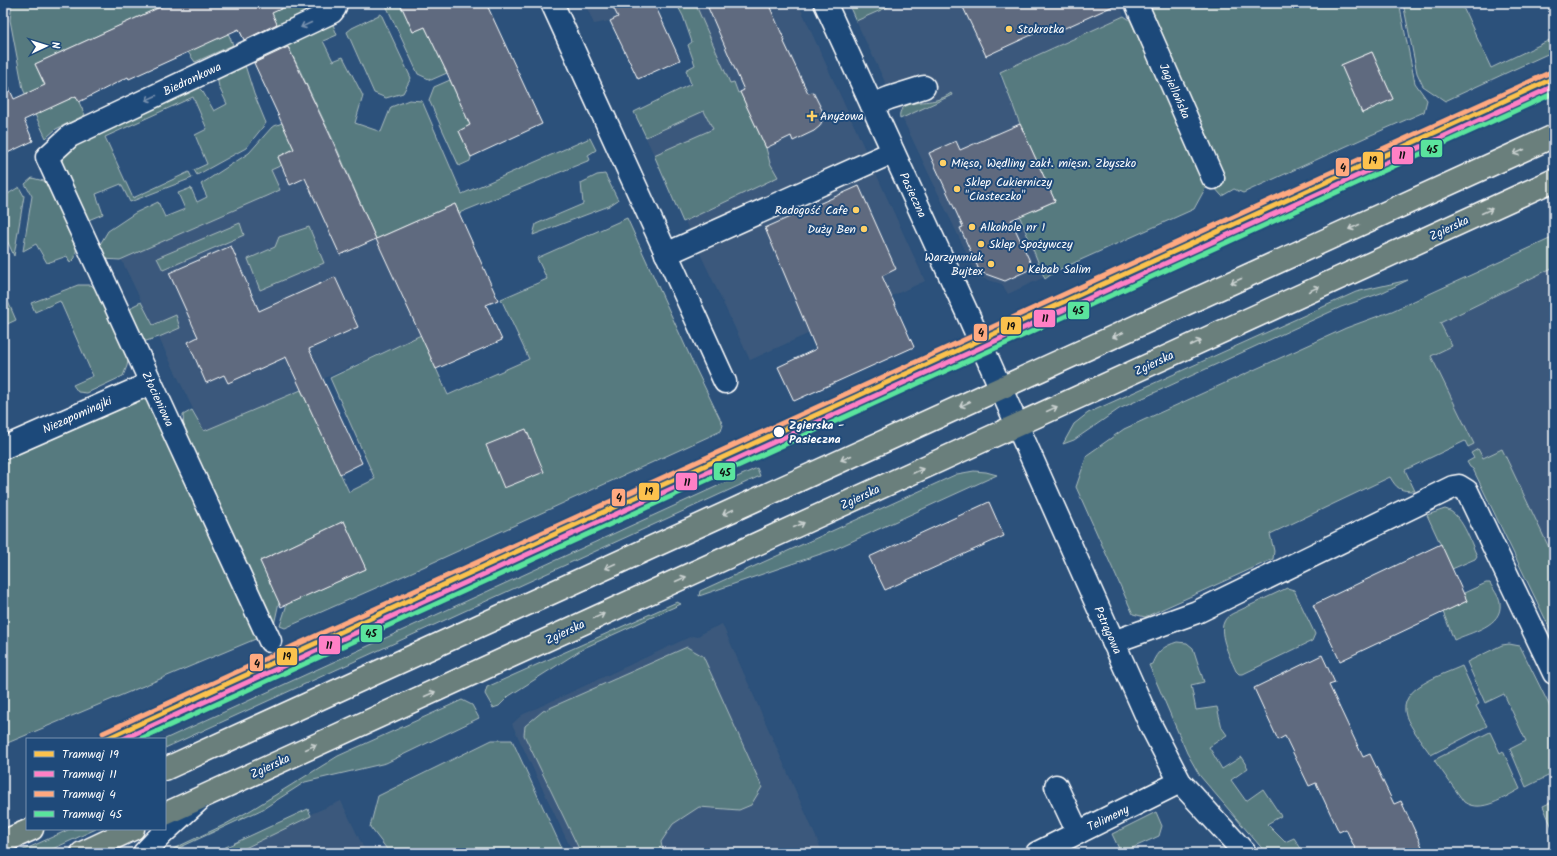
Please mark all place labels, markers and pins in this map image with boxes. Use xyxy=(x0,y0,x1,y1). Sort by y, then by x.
place label: Stokrotka xyxy=(1017,20,1065,39)
marker: Stokrotka xyxy=(1004,24,1014,34)
place label: Anyżowa xyxy=(820,107,864,126)
marker: Anyżowa xyxy=(807,111,817,121)
place label: Mięso, Wędliny zakł. mięsn. Zbyszko xyxy=(951,154,1136,173)
marker: Mięso, Wędliny zakł. mięsn. Zbyszko xyxy=(938,158,948,168)
place label: Sklep Cukierniczy "Ciasteczko" xyxy=(965,173,1053,206)
marker: Sklep Cukierniczy "Ciasteczko" xyxy=(952,184,962,194)
place label: Radogość Cafe xyxy=(775,201,849,220)
marker: Radogość Cafe xyxy=(851,205,861,215)
place label: Alkohole nr 1 xyxy=(980,218,1046,237)
place label: Duży Ben xyxy=(807,220,856,239)
marker: Alkohole nr 1 xyxy=(967,222,977,232)
marker: Duży Ben xyxy=(859,224,869,234)
place label: Sklep Spożywczy xyxy=(989,235,1073,254)
marker: Sklep Spożywczy xyxy=(976,239,986,249)
place label: Warzywniak Bujtex xyxy=(925,248,984,281)
marker: Warzywniak Bujtex xyxy=(986,259,996,269)
place label: Kebab Salim xyxy=(1028,260,1091,279)
marker: Kebab Salim xyxy=(1015,264,1025,274)
place label: Zgierska - Pasieczna xyxy=(789,416,844,449)
marker: Zgierska - Pasieczna xyxy=(772,425,786,439)

